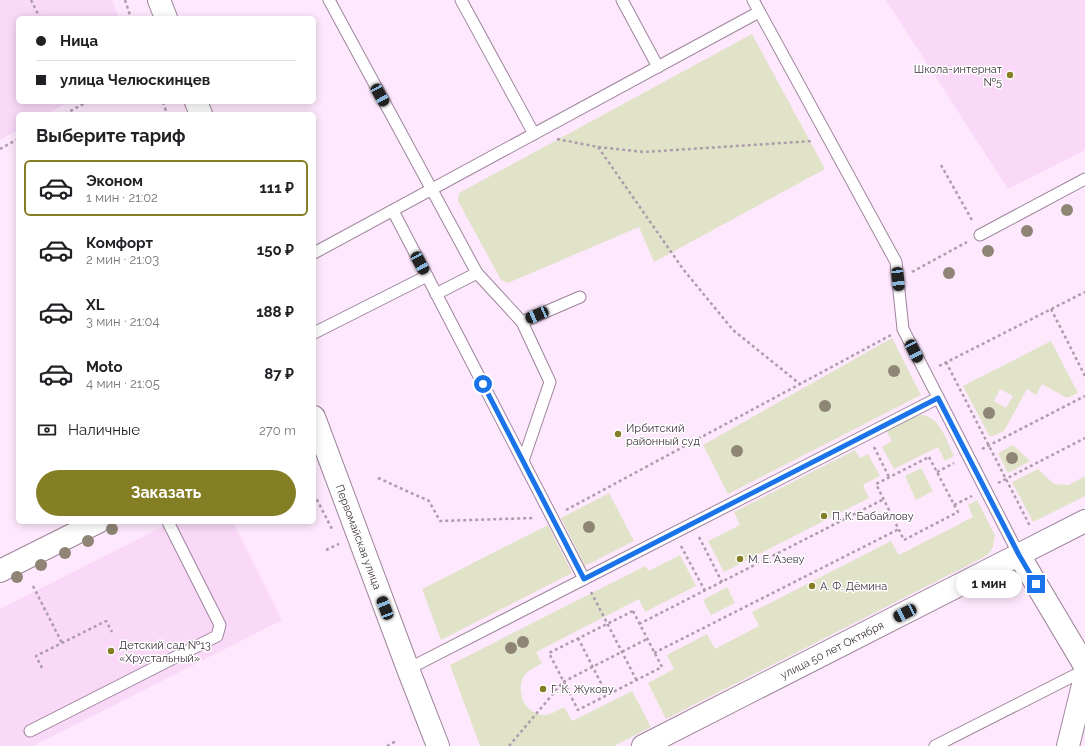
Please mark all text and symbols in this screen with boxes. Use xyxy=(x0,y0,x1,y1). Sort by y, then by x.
text: Ница xyxy=(60,32,98,50)
place label: Школа-интернат №5 xyxy=(914,63,1003,89)
marker: Школа-интернат №5 xyxy=(1005,70,1015,80)
text: улица Челюскинцев xyxy=(60,71,210,89)
car xyxy=(369,82,391,108)
text: Выберите тариф xyxy=(36,125,186,146)
icon: car xyxy=(38,170,74,206)
text: Эконом xyxy=(86,172,143,190)
text: 111 ₽ xyxy=(259,179,294,197)
text: 1 мин · 21:02 xyxy=(86,190,158,205)
icon: car xyxy=(38,232,74,268)
text: Комфорт xyxy=(86,234,153,252)
text: 150 ₽ xyxy=(257,241,294,259)
car xyxy=(409,250,431,276)
text: 2 мин · 21:03 xyxy=(86,252,159,267)
car xyxy=(891,266,905,292)
icon: car xyxy=(38,294,74,330)
text: XL xyxy=(86,296,104,314)
text: 188 ₽ xyxy=(256,303,294,321)
car xyxy=(524,305,550,325)
text: 3 мин · 21:04 xyxy=(86,314,160,329)
car xyxy=(903,338,925,364)
icon: car xyxy=(38,356,74,392)
text: Moto xyxy=(86,358,123,376)
text: 87 ₽ xyxy=(264,365,294,383)
route start xyxy=(474,375,492,393)
text: 4 мин · 21:05 xyxy=(86,376,160,391)
icon: cash xyxy=(36,419,58,441)
text: Наличные xyxy=(68,421,140,439)
place label: Ирбитский районный суд xyxy=(626,422,700,448)
text: 270 m xyxy=(259,423,296,438)
marker: Ирбитский районный суд xyxy=(613,429,623,439)
button: Заказать xyxy=(36,470,296,516)
street label: Первомайская улица xyxy=(333,483,384,591)
place label: П. К. Бабайлову xyxy=(832,510,914,523)
marker: П. К. Бабайлову xyxy=(819,511,829,521)
place label: М. Е. Азеву xyxy=(748,553,805,566)
marker: М. Е. Азеву xyxy=(735,554,745,564)
callout: 1 мин xyxy=(956,570,1022,598)
route end xyxy=(1027,575,1045,593)
text: 1 мин xyxy=(972,576,1006,591)
place label: А. Ф. Дёмина xyxy=(820,580,887,593)
marker: А. Ф. Дёмина xyxy=(807,581,817,591)
car xyxy=(375,595,395,621)
car xyxy=(892,602,918,624)
street label: улица 50 лет Октября xyxy=(778,618,886,682)
place label: Детский сад №13 «Хрустальный» xyxy=(119,639,211,665)
marker: Детский сад №13 «Хрустальный» xyxy=(106,646,116,656)
place label: Г. К. Жукову xyxy=(551,683,614,696)
marker: Г. К. Жукову xyxy=(538,684,548,694)

